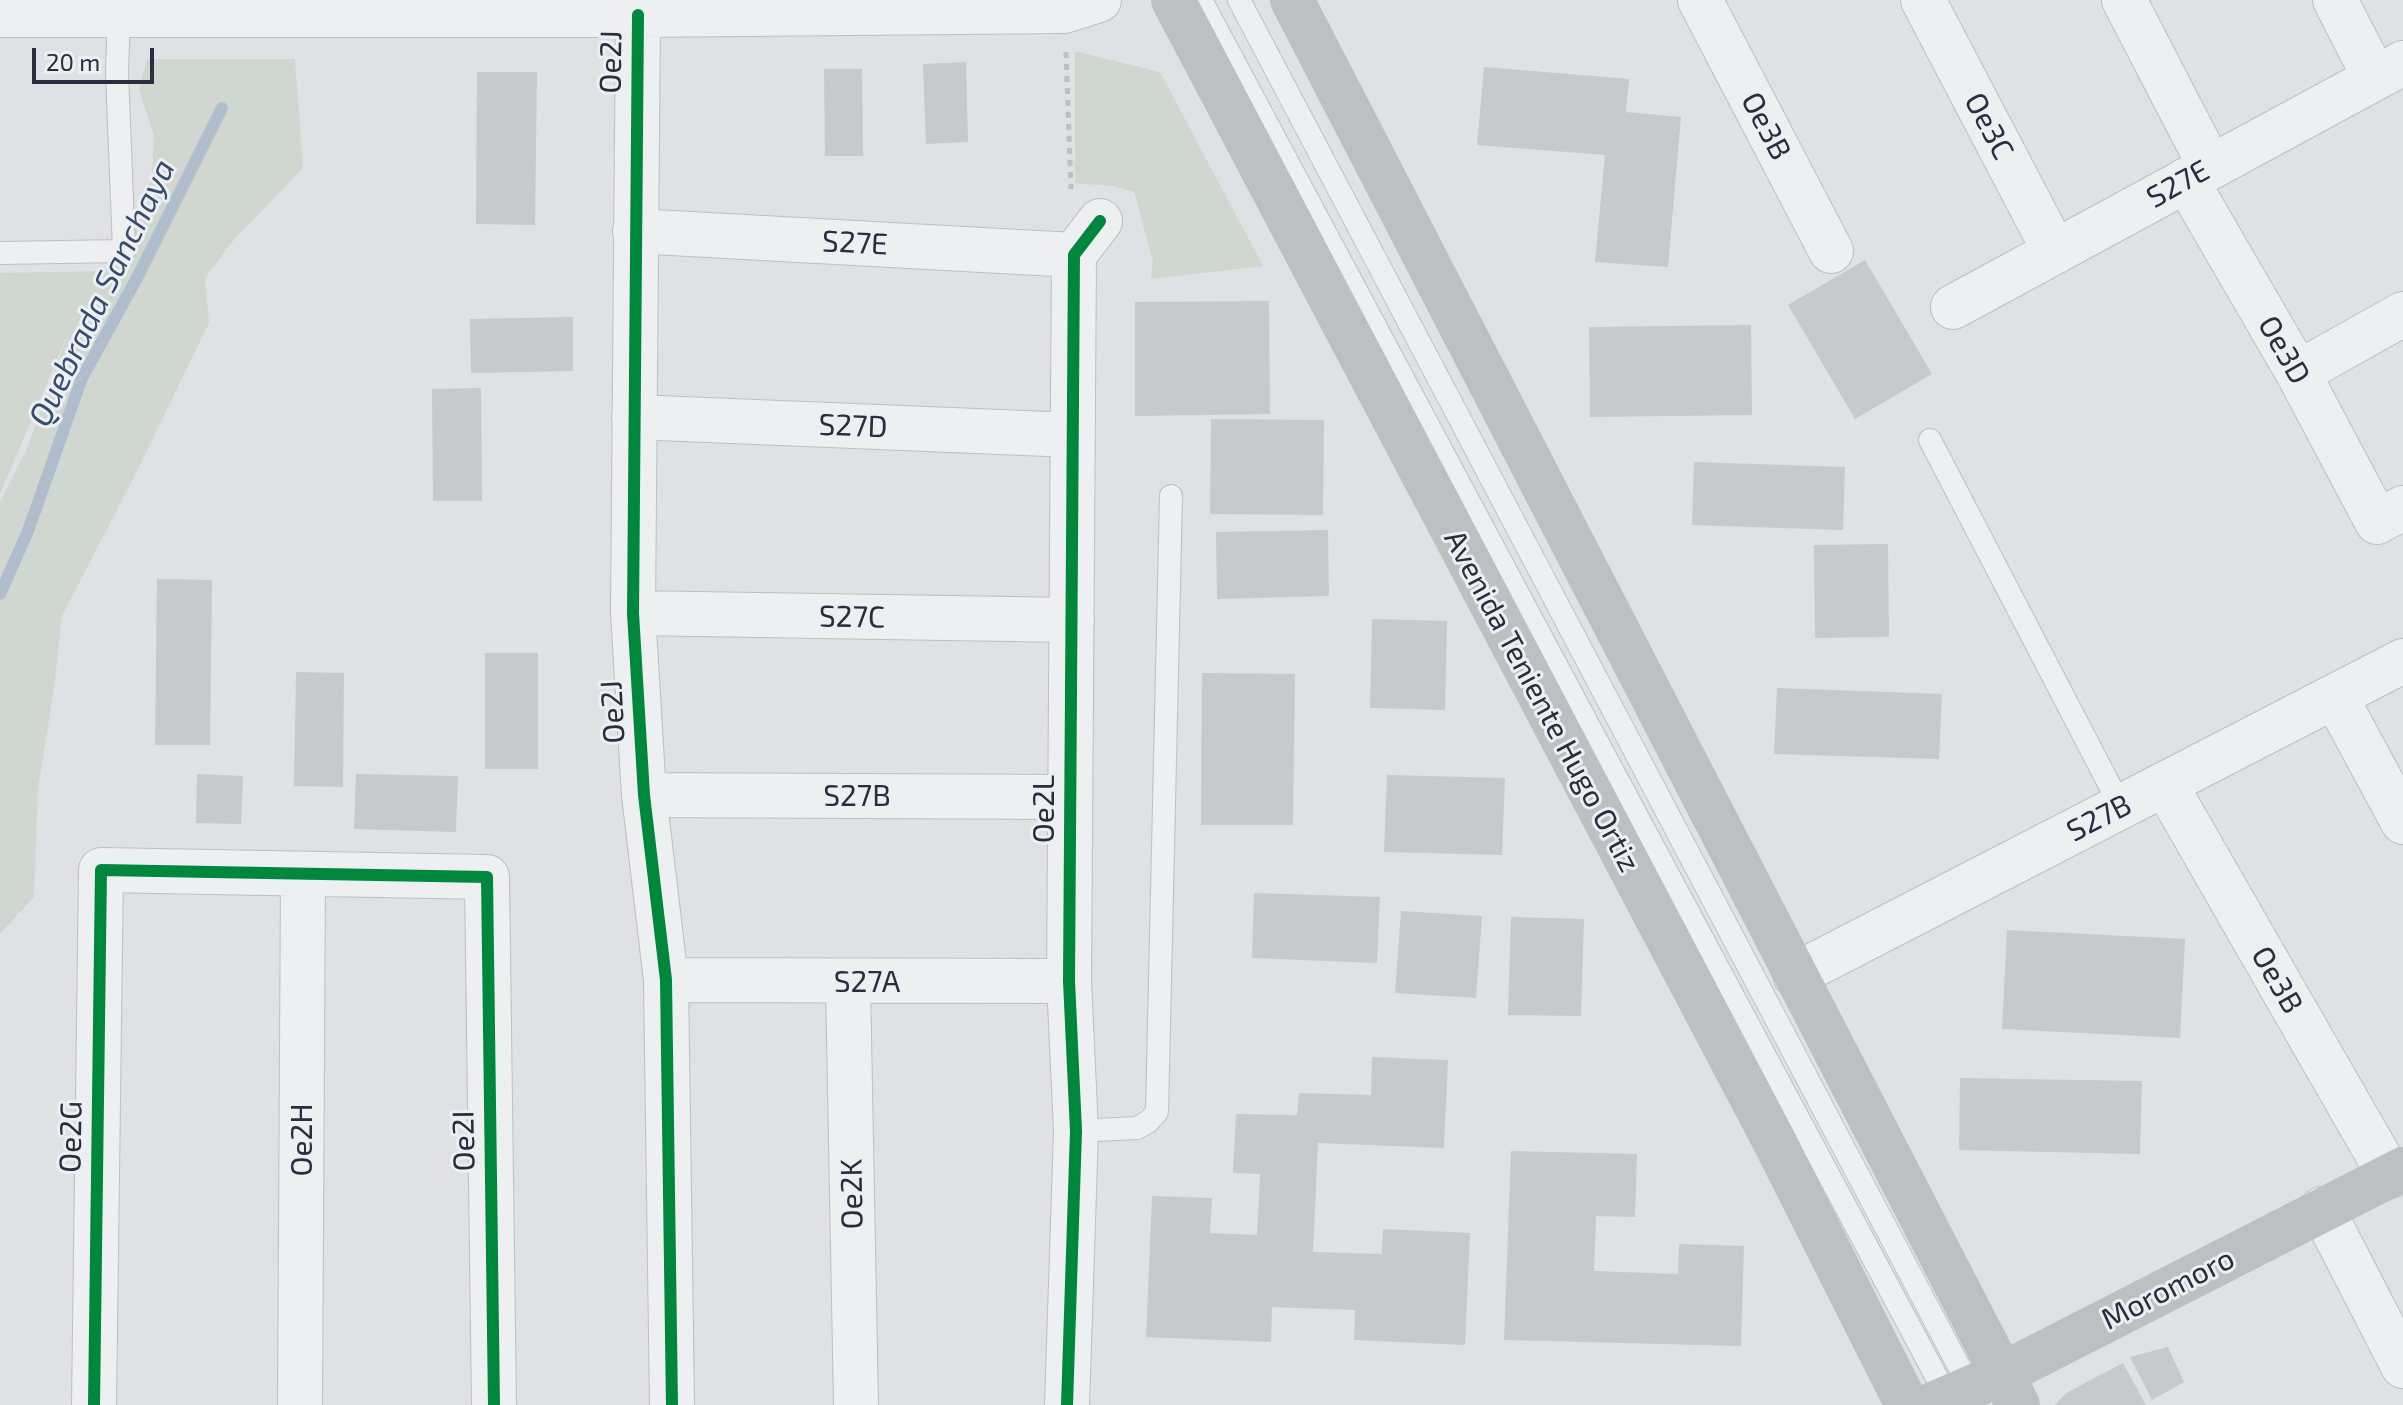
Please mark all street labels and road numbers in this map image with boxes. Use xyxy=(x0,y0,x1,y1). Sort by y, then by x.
street label: Oe2J xyxy=(592,30,630,94)
street label: Oe3B xyxy=(1733,86,1799,166)
street label: Oe3C xyxy=(1957,87,2021,165)
street label: S27E xyxy=(2140,152,2216,216)
street label: S27E xyxy=(821,223,889,263)
street label: Oe3D xyxy=(2250,309,2318,391)
street label: S27D xyxy=(818,407,888,445)
street label: Avenida Teniente Hugo Ortiz xyxy=(1437,524,1647,878)
street label: S27C xyxy=(819,598,885,636)
street label: Oe2J xyxy=(593,679,633,745)
street label: Oe2L xyxy=(1026,775,1062,843)
street label: S27B xyxy=(823,778,891,814)
street label: S27B xyxy=(2061,787,2137,849)
street label: Oe3B xyxy=(2244,940,2310,1020)
street label: S27A xyxy=(834,964,900,1000)
street label: Oe2G xyxy=(52,1101,90,1173)
street label: Oe2H xyxy=(284,1103,320,1177)
street label: Oe2I xyxy=(445,1110,483,1172)
street label: Oe2K xyxy=(833,1158,871,1230)
street label: Moromoro xyxy=(2096,1240,2240,1338)

